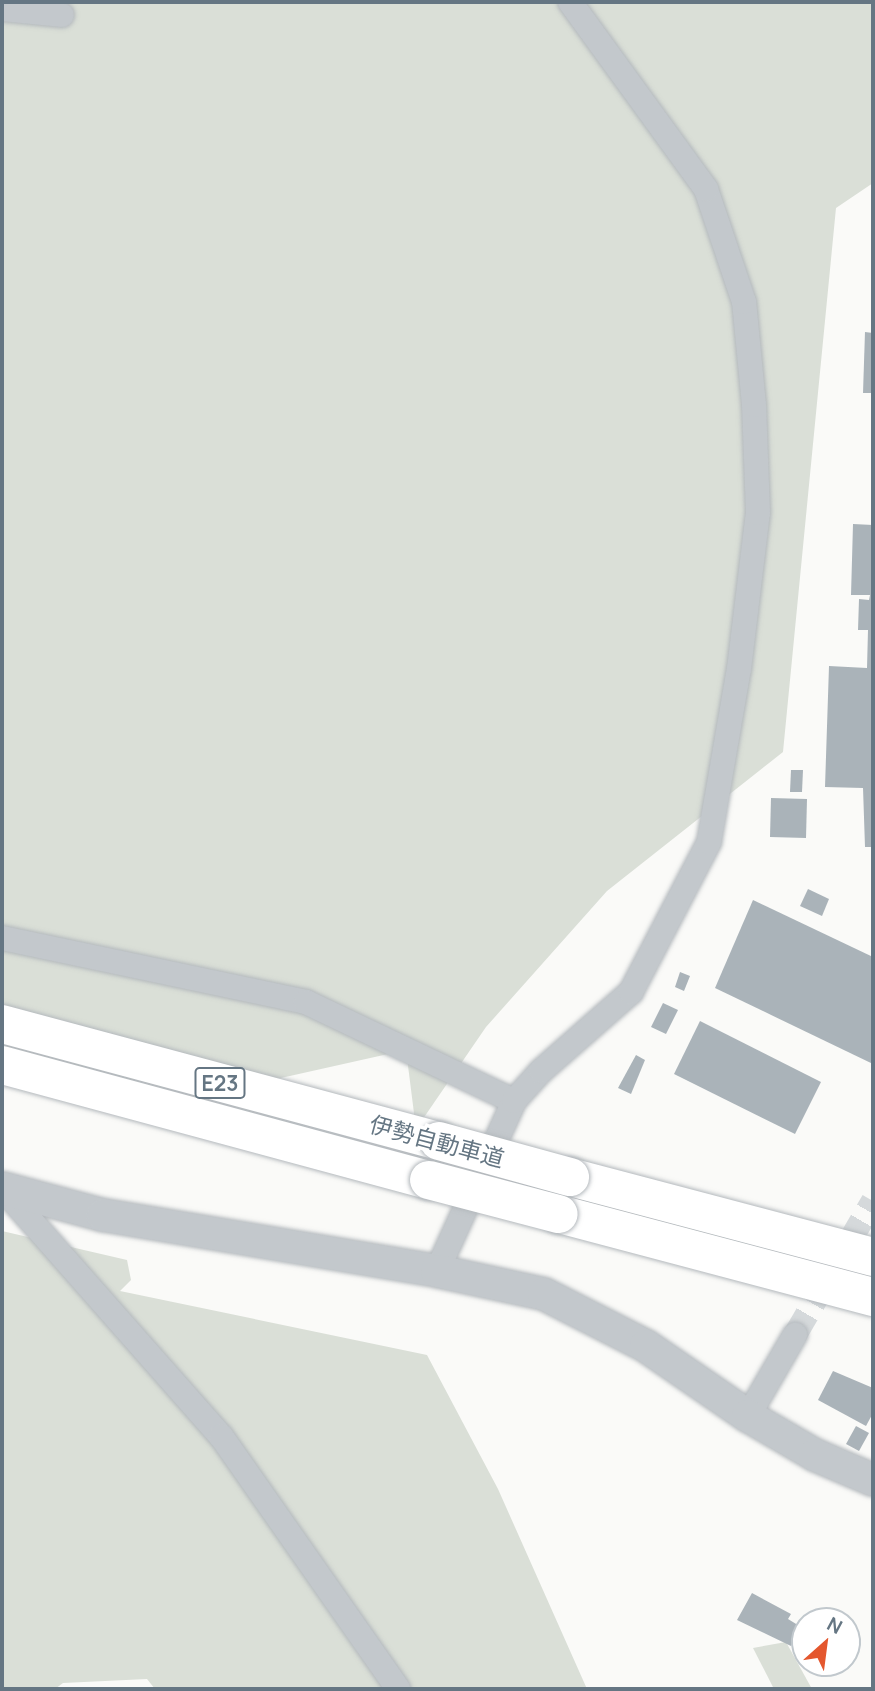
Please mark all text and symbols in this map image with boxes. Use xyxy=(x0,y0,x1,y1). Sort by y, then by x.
road number: E23 xyxy=(194,1066,246,1100)
street label: 伊勢自動車道 xyxy=(367,1110,507,1172)
north arrow xyxy=(791,1607,861,1677)
text: N xyxy=(823,1611,847,1640)

